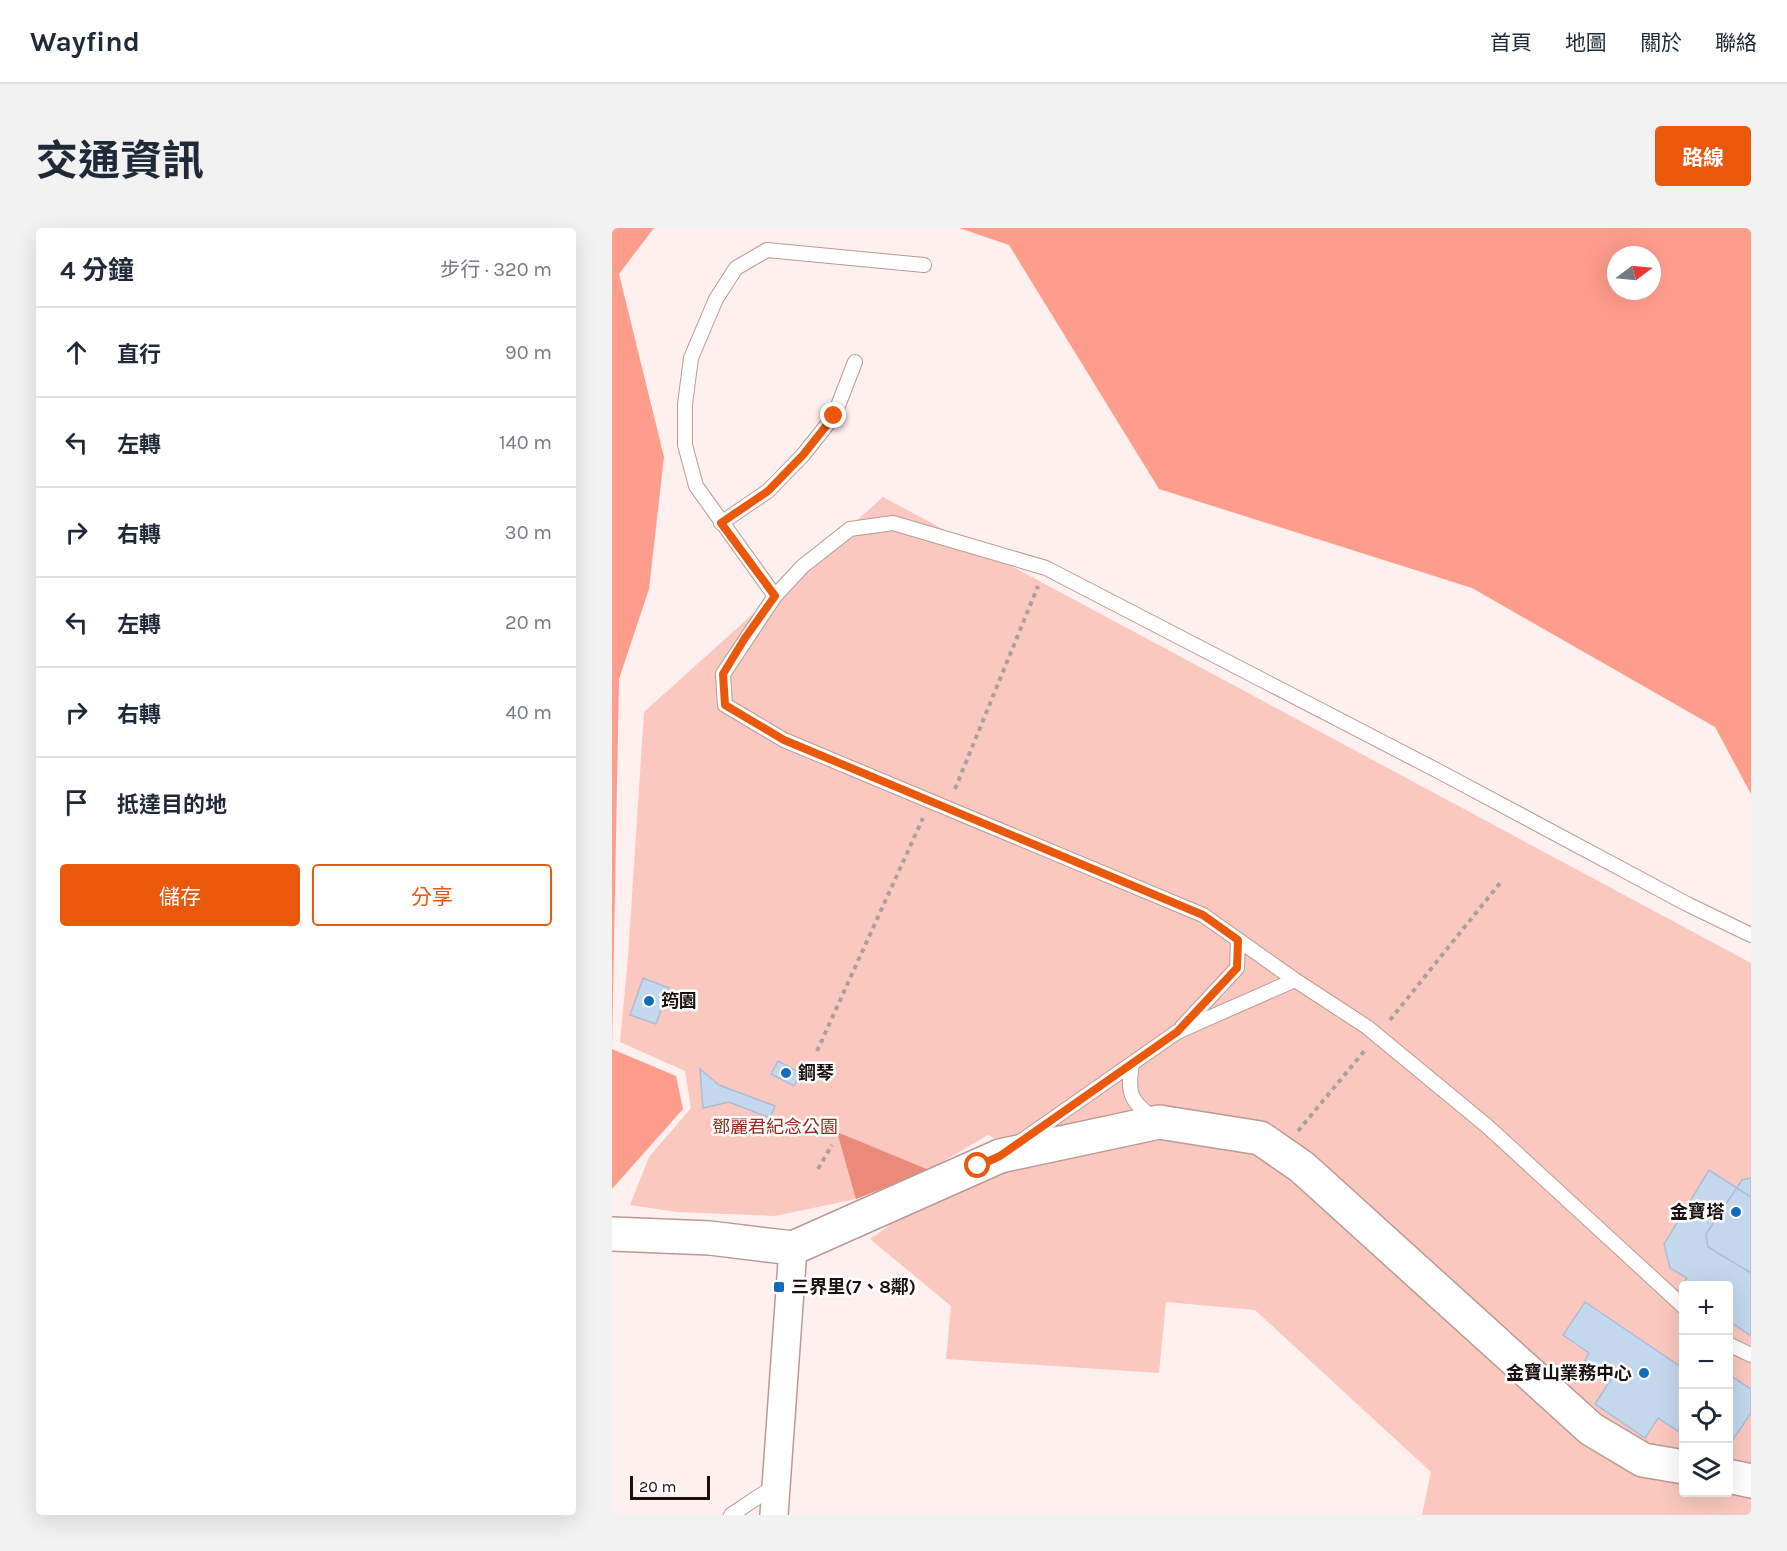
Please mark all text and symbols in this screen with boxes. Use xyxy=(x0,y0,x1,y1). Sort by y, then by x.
text: Wayfind xyxy=(30,25,140,58)
text: 首頁 xyxy=(1490,31,1532,55)
text: 地圖 xyxy=(1565,31,1607,55)
text: 關於 xyxy=(1640,31,1682,55)
text: 聯絡 xyxy=(1715,31,1757,55)
button: 路線 xyxy=(1655,126,1751,186)
text: 交通資訊 xyxy=(36,136,204,186)
north arrow xyxy=(1607,246,1661,300)
text: 4 分鐘 xyxy=(60,255,134,286)
text: 步行 · 320 m xyxy=(440,258,552,281)
icon: ahead xyxy=(60,336,93,369)
text: 90 m xyxy=(505,341,552,364)
text: 直行 xyxy=(117,342,161,368)
route end xyxy=(820,402,846,428)
icon: left xyxy=(60,426,93,459)
text: 140 m xyxy=(499,431,552,454)
text: 左轉 xyxy=(117,432,161,458)
icon: right xyxy=(60,516,93,549)
text: 30 m xyxy=(505,521,552,544)
text: 右轉 xyxy=(117,522,161,548)
icon: left xyxy=(60,606,93,639)
text: 20 m xyxy=(505,611,552,634)
text: 左轉 xyxy=(117,612,161,638)
icon: right xyxy=(60,696,93,729)
text: 40 m xyxy=(506,701,552,724)
text: 右轉 xyxy=(117,702,161,728)
icon: arrive xyxy=(60,786,93,819)
text: 抵達目的地 xyxy=(117,792,227,818)
button: 儲存 xyxy=(60,864,300,926)
button: 分享 xyxy=(312,864,552,926)
place label: 筠園 xyxy=(661,990,697,1012)
marker: 筠園 xyxy=(642,994,656,1008)
place label: 鋼琴 xyxy=(798,1062,834,1084)
marker: 鋼琴 xyxy=(779,1066,793,1080)
park label: 鄧麗君紀念公園 xyxy=(712,1116,838,1138)
route start xyxy=(964,1152,990,1178)
place label: 金寶塔 xyxy=(1670,1201,1724,1223)
marker: 金寶塔 xyxy=(1729,1205,1743,1219)
place label: 三界里(7、8鄰) xyxy=(791,1276,916,1298)
marker: 三界里(7、8鄰) xyxy=(772,1280,786,1294)
map controls xyxy=(1679,1281,1733,1497)
button: + xyxy=(1679,1281,1733,1335)
button: − xyxy=(1679,1335,1733,1389)
place label: 金寶山業務中心 xyxy=(1506,1362,1632,1384)
marker: 金寶山業務中心 xyxy=(1637,1366,1651,1380)
button: locate xyxy=(1679,1389,1733,1443)
button: layers xyxy=(1679,1443,1733,1497)
scale bar xyxy=(630,1473,710,1500)
text: 20 m xyxy=(639,1477,677,1496)

